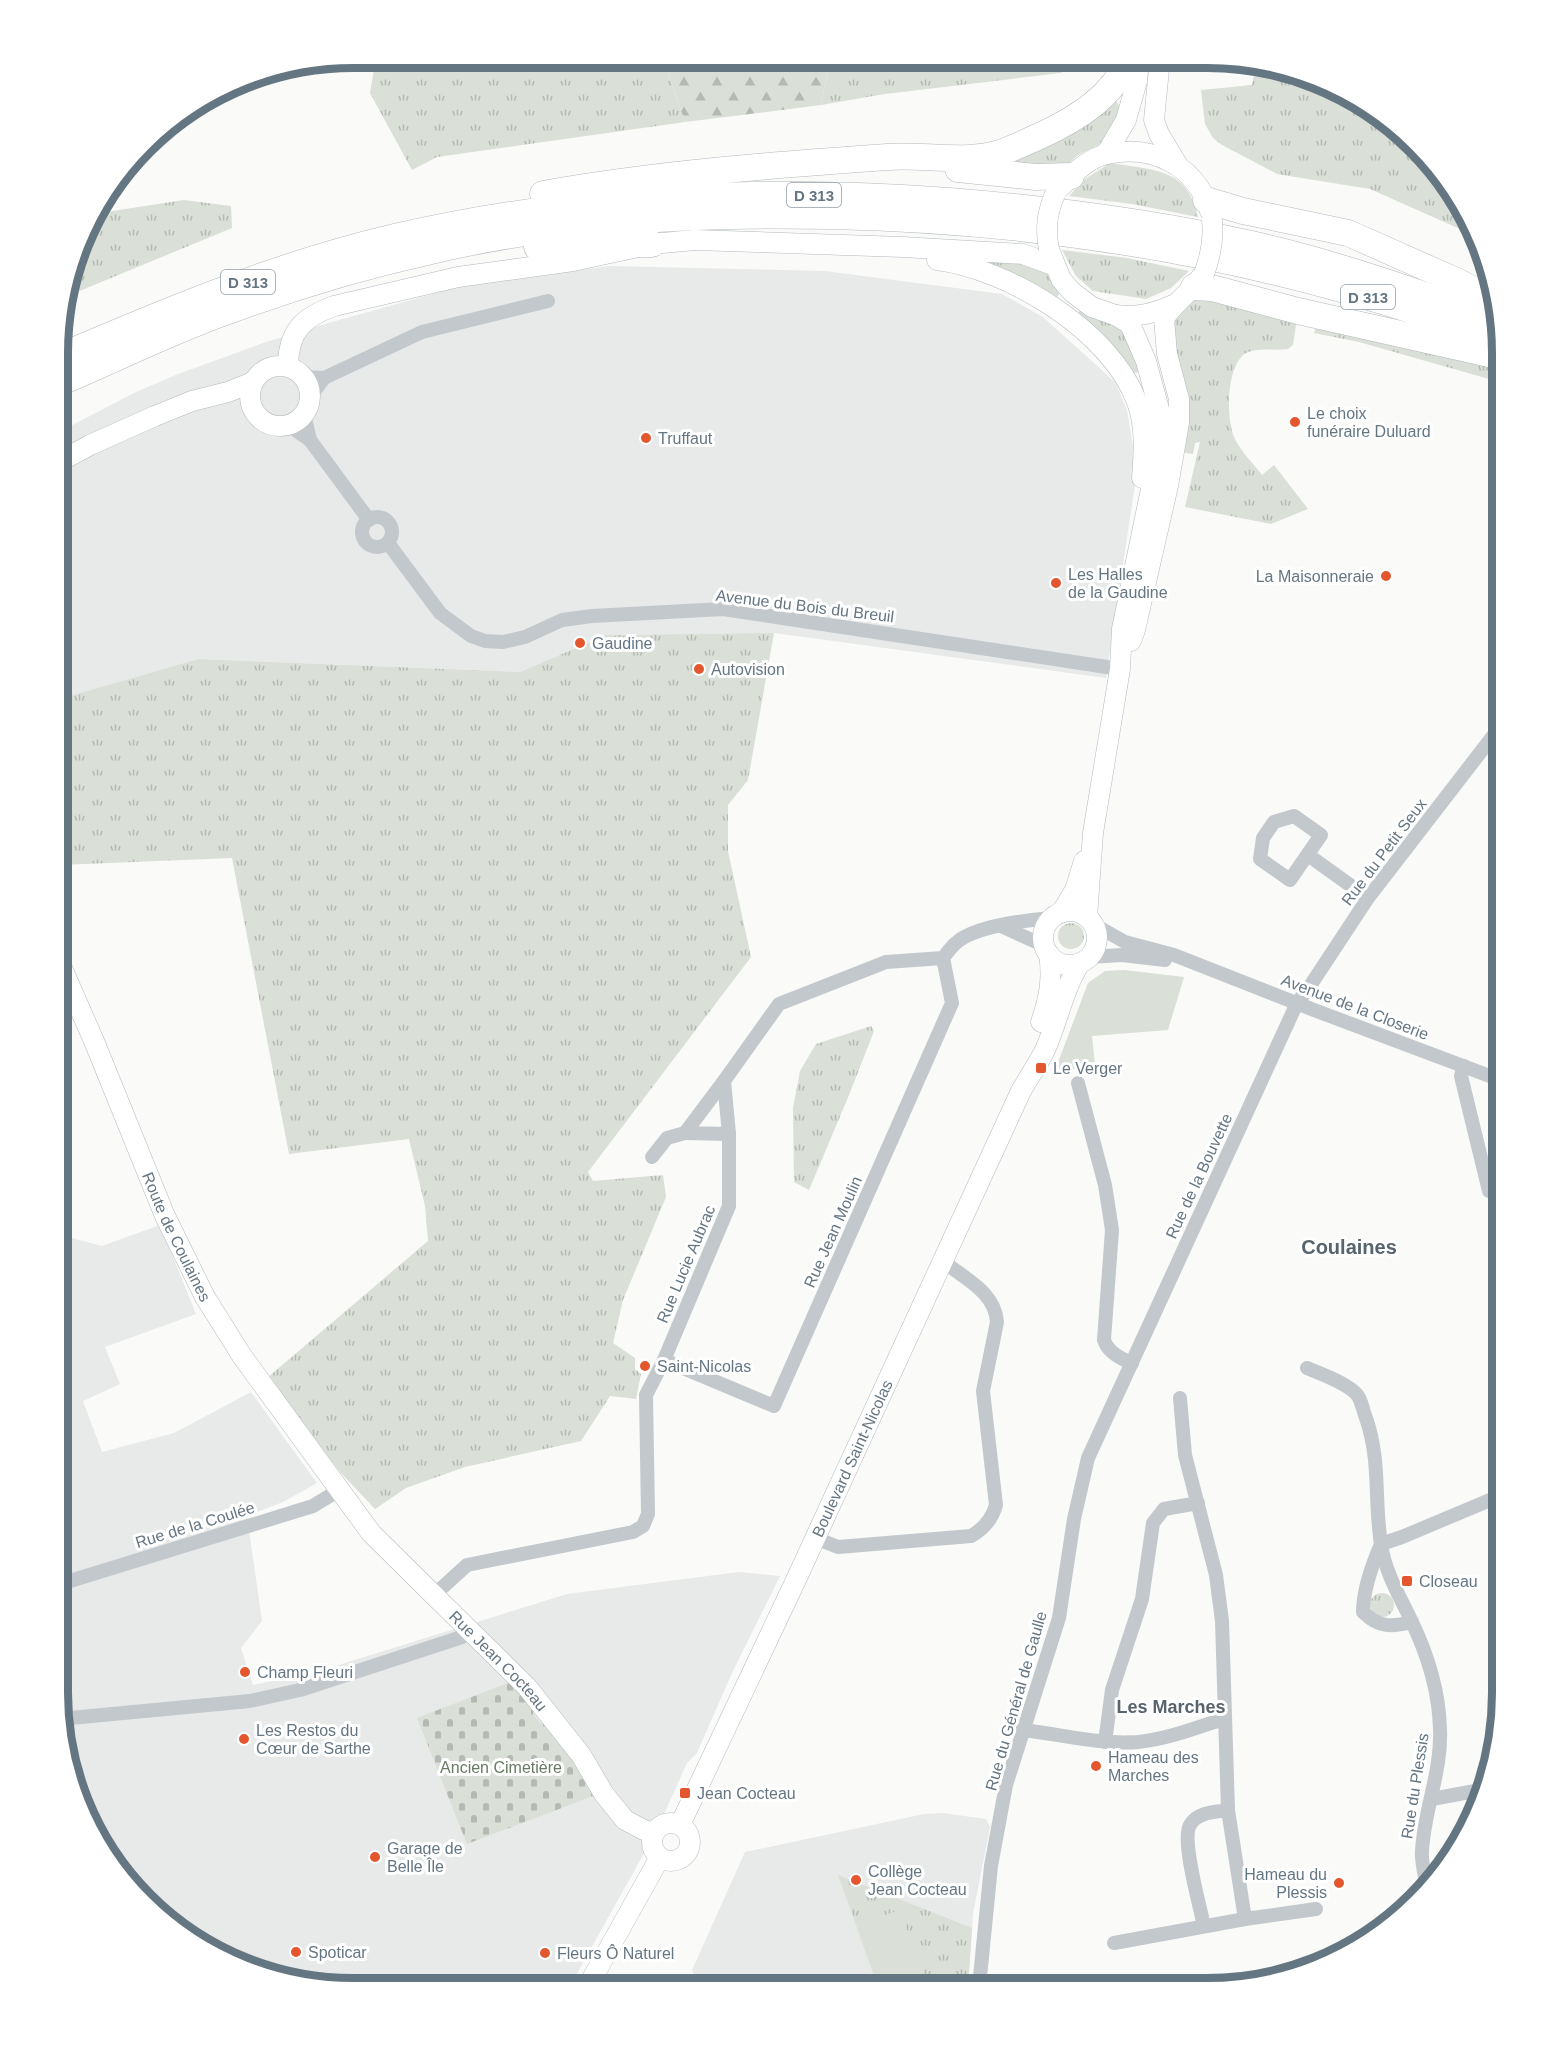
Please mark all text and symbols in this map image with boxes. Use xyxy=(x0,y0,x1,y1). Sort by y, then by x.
road number: D 313 xyxy=(787,183,841,207)
road number: D 313 xyxy=(221,270,275,294)
road number: D 313 xyxy=(1341,285,1395,309)
place label: Le choix funéraire Duluard xyxy=(1307,405,1431,440)
marker: Le choix funéraire Duluard xyxy=(1288,415,1302,429)
place label: Truffaut xyxy=(658,430,713,447)
marker: Truffaut xyxy=(639,431,653,445)
place label: Les Halles de la Gaudine xyxy=(1068,566,1168,601)
place label: La Maisonneraie xyxy=(1256,568,1374,585)
marker: La Maisonneraie xyxy=(1379,569,1393,583)
marker: Les Halles de la Gaudine xyxy=(1049,576,1063,590)
street label: Avenue du Bois du Breuil xyxy=(715,587,895,625)
place label: Gaudine xyxy=(592,635,653,652)
marker: Gaudine xyxy=(573,636,587,650)
place label: Autovision xyxy=(711,661,785,678)
marker: Autovision xyxy=(692,662,706,676)
street label: Rue du Petit Seux xyxy=(1338,795,1430,909)
street label: Avenue de la Closerie xyxy=(1279,971,1431,1043)
place label: Le Verger xyxy=(1053,1060,1123,1077)
marker: Le Verger xyxy=(1034,1061,1048,1075)
street label: Rue de la Bouvette xyxy=(1163,1111,1236,1241)
street label: Route de Coulaines xyxy=(140,1169,214,1304)
street label: Rue Jean Moulin xyxy=(801,1174,865,1290)
street label: Rue Lucie Aubrac xyxy=(653,1203,719,1325)
district label: Coulaines xyxy=(1301,1236,1397,1258)
place label: Saint-Nicolas xyxy=(657,1358,751,1375)
marker: Saint-Nicolas xyxy=(638,1359,652,1373)
street label: Boulevard Saint-Nicolas xyxy=(808,1377,895,1539)
street label: Rue de la Coulée xyxy=(133,1499,257,1551)
place label: Closeau xyxy=(1419,1573,1478,1590)
marker: Closeau xyxy=(1400,1574,1414,1588)
street label: Rue Jean Cocteau xyxy=(446,1607,551,1714)
street label: Rue du Général de Gaulle xyxy=(982,1609,1050,1793)
place label: Champ Fleuri xyxy=(257,1664,353,1681)
marker: Champ Fleuri xyxy=(238,1665,252,1679)
district label: Les Marches xyxy=(1116,1697,1226,1717)
place label: Les Restos du Cœur de Sarthe xyxy=(256,1722,371,1757)
marker: Les Restos du Cœur de Sarthe xyxy=(237,1732,251,1746)
street label: Rue du Plessis xyxy=(1398,1732,1432,1840)
place label: Hameau des Marches xyxy=(1108,1749,1199,1784)
park label: Ancien Cimetière xyxy=(440,1759,562,1776)
marker: Hameau des Marches xyxy=(1089,1759,1103,1773)
place label: Jean Cocteau xyxy=(697,1785,796,1802)
marker: Jean Cocteau xyxy=(678,1786,692,1800)
place label: Garage de Belle Île xyxy=(387,1840,463,1875)
marker: Garage de Belle Île xyxy=(368,1850,382,1864)
place label: Collège Jean Cocteau xyxy=(868,1863,967,1898)
place label: Hameau du Plessis xyxy=(1244,1866,1327,1901)
marker: Collège Jean Cocteau xyxy=(849,1873,863,1887)
marker: Hameau du Plessis xyxy=(1332,1876,1346,1890)
place label: Spoticar xyxy=(308,1944,367,1961)
place label: Fleurs Ô Naturel xyxy=(557,1944,674,1962)
marker: Spoticar xyxy=(289,1945,303,1959)
marker: Fleurs Ô Naturel xyxy=(538,1946,552,1960)

